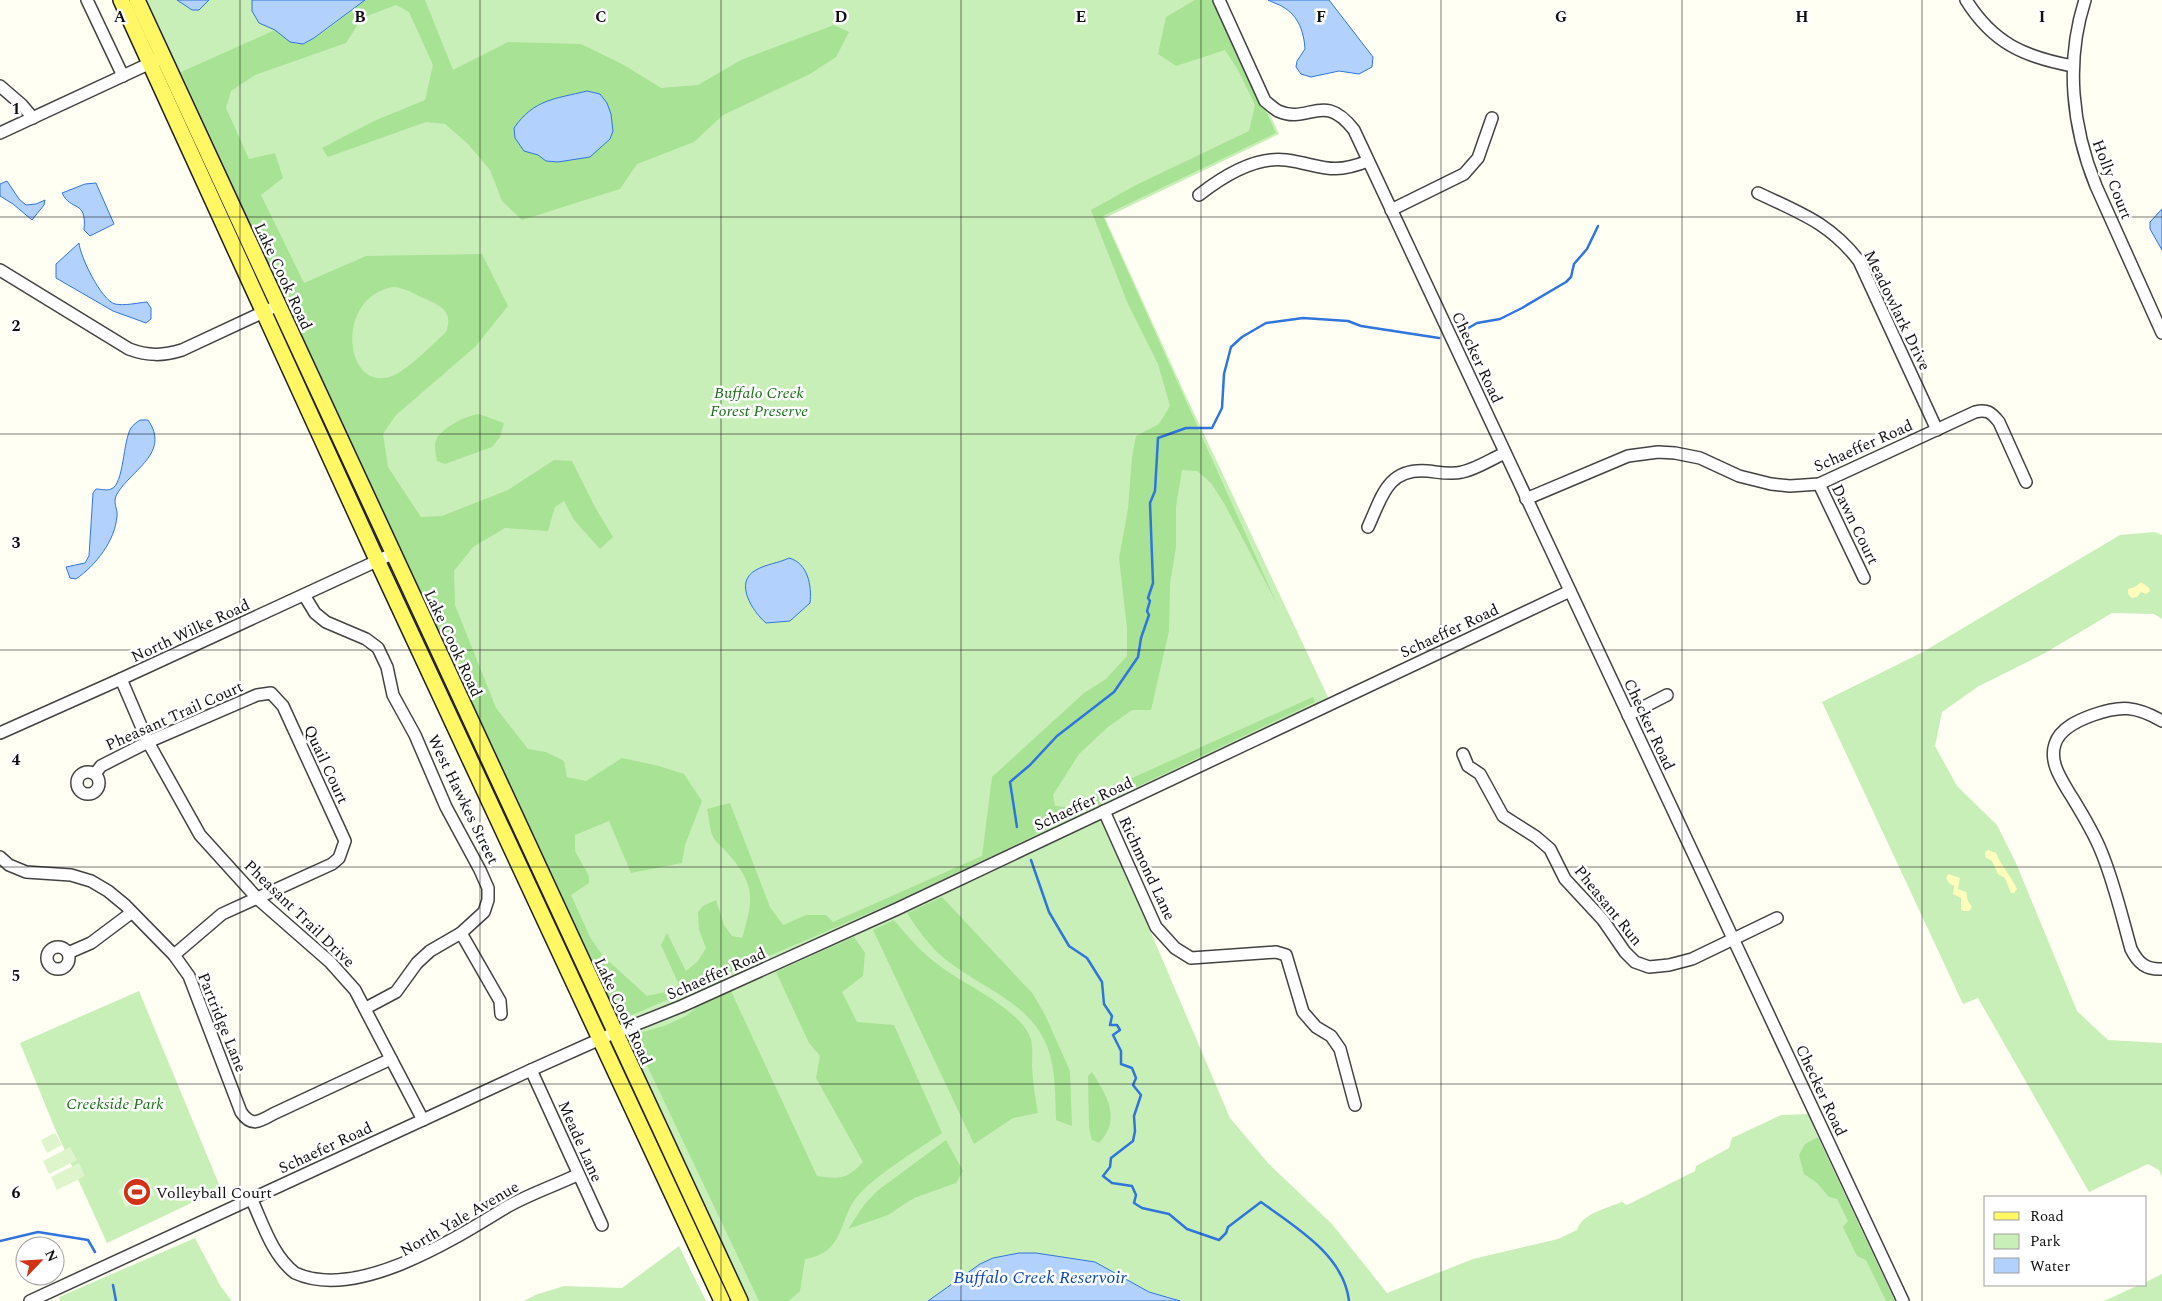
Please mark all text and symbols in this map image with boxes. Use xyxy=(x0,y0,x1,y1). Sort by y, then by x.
text: A xyxy=(114,5,127,29)
text: B xyxy=(354,5,366,29)
text: C xyxy=(595,5,607,29)
text: D xyxy=(835,5,848,29)
text: E xyxy=(1076,5,1086,29)
text: F xyxy=(1316,5,1326,29)
text: G xyxy=(1555,5,1567,29)
text: H xyxy=(1795,5,1809,29)
text: I xyxy=(2039,5,2045,29)
text: 1 xyxy=(12,97,20,121)
street label: Holly Court xyxy=(2086,136,2138,223)
street label: Lake Cook Road xyxy=(248,219,319,334)
street label: Meadowlark Drive xyxy=(1857,246,1937,375)
street label: Checker Road xyxy=(1445,307,1509,407)
text: 2 xyxy=(12,314,21,338)
park label: Buffalo Creek Forest Preserve xyxy=(710,381,808,423)
street label: Schaeffer Road xyxy=(1810,413,1917,479)
street label: Dawn Court xyxy=(1825,480,1885,569)
text: 3 xyxy=(12,531,21,555)
street label: Lake Cook Road xyxy=(418,586,489,701)
street label: North Wilke Road xyxy=(127,593,254,669)
street label: Schaeffer Road xyxy=(1396,598,1503,664)
street label: Checker Road xyxy=(1617,674,1681,774)
street label: Pheasant Trail Court xyxy=(102,675,247,757)
street label: Quail Court xyxy=(297,721,355,808)
street label: West Hawkes Street xyxy=(421,731,505,869)
text: 4 xyxy=(12,748,21,772)
street label: Schaeffer Road xyxy=(1030,771,1137,837)
street label: Richmond Lane xyxy=(1113,812,1182,924)
street label: Pheasant Trail Drive xyxy=(238,854,360,973)
street label: Pheasant Run xyxy=(1568,860,1648,951)
street label: Schaeffer Road xyxy=(663,941,770,1007)
street label: Lake Cook Road xyxy=(588,954,659,1069)
text: 5 xyxy=(12,964,20,988)
street label: Partridge Lane xyxy=(191,969,253,1076)
street label: Checker Road xyxy=(1789,1040,1853,1140)
park label: Creekside Park xyxy=(66,1092,164,1116)
street label: Meade Lane xyxy=(551,1097,609,1186)
street label: Schaefer Road xyxy=(275,1116,376,1180)
street label: North Yale Avenue xyxy=(395,1175,524,1263)
sports icon: Volleyball Court xyxy=(122,1177,152,1207)
text: 6 xyxy=(12,1181,21,1205)
place label: Volleyball Court xyxy=(156,1181,272,1205)
legend xyxy=(1984,1196,2147,1286)
text: Road xyxy=(2030,1205,2064,1228)
text: Park xyxy=(2030,1230,2061,1253)
north arrow xyxy=(15,1236,65,1286)
text: N xyxy=(39,1246,63,1265)
text: Water xyxy=(2030,1255,2070,1278)
water label: Buffalo Creek Reservoir xyxy=(953,1264,1128,1291)

